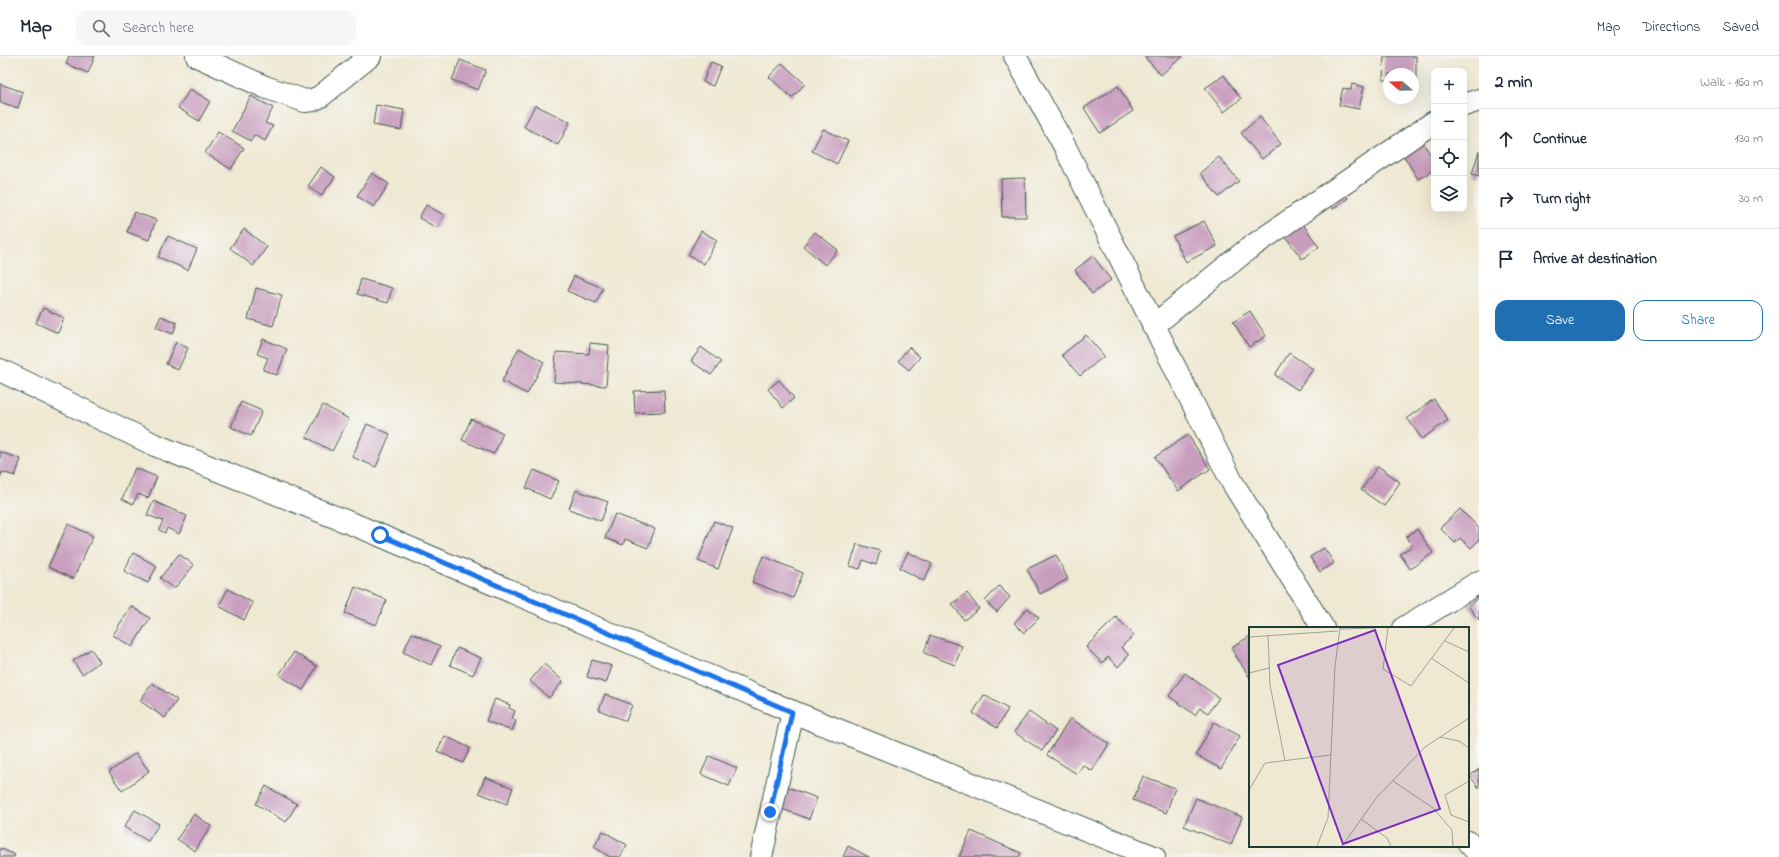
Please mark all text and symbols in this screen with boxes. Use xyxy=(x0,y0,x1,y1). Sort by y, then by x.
search box xyxy=(76,10,356,46)
text: Map xyxy=(20,14,52,41)
icon: search xyxy=(90,17,112,39)
text: Search here xyxy=(122,17,194,39)
text: Map xyxy=(1597,17,1620,38)
text: Directions xyxy=(1642,17,1700,38)
text: Saved xyxy=(1722,17,1759,38)
north arrow xyxy=(1383,68,1419,104)
map controls xyxy=(1431,68,1467,212)
button: + xyxy=(1431,68,1467,104)
text: 2 min xyxy=(1495,70,1532,95)
text: Walk · 160 m xyxy=(1700,73,1763,92)
button: − xyxy=(1431,104,1467,140)
icon: ahead xyxy=(1495,128,1517,150)
text: Continue xyxy=(1533,128,1587,150)
text: 130 m xyxy=(1735,129,1763,148)
button: locate xyxy=(1431,140,1467,176)
button: layers xyxy=(1431,176,1467,212)
icon: right xyxy=(1495,188,1517,210)
text: Turn right xyxy=(1533,188,1591,210)
text: 30 m xyxy=(1739,189,1763,208)
icon: arrive xyxy=(1495,248,1517,270)
text: Arrive at destination xyxy=(1533,248,1657,270)
button: Save xyxy=(1495,300,1625,341)
button: Share xyxy=(1633,300,1763,341)
route start xyxy=(371,526,389,544)
inset map xyxy=(1249,627,1469,847)
route end xyxy=(761,803,779,821)

